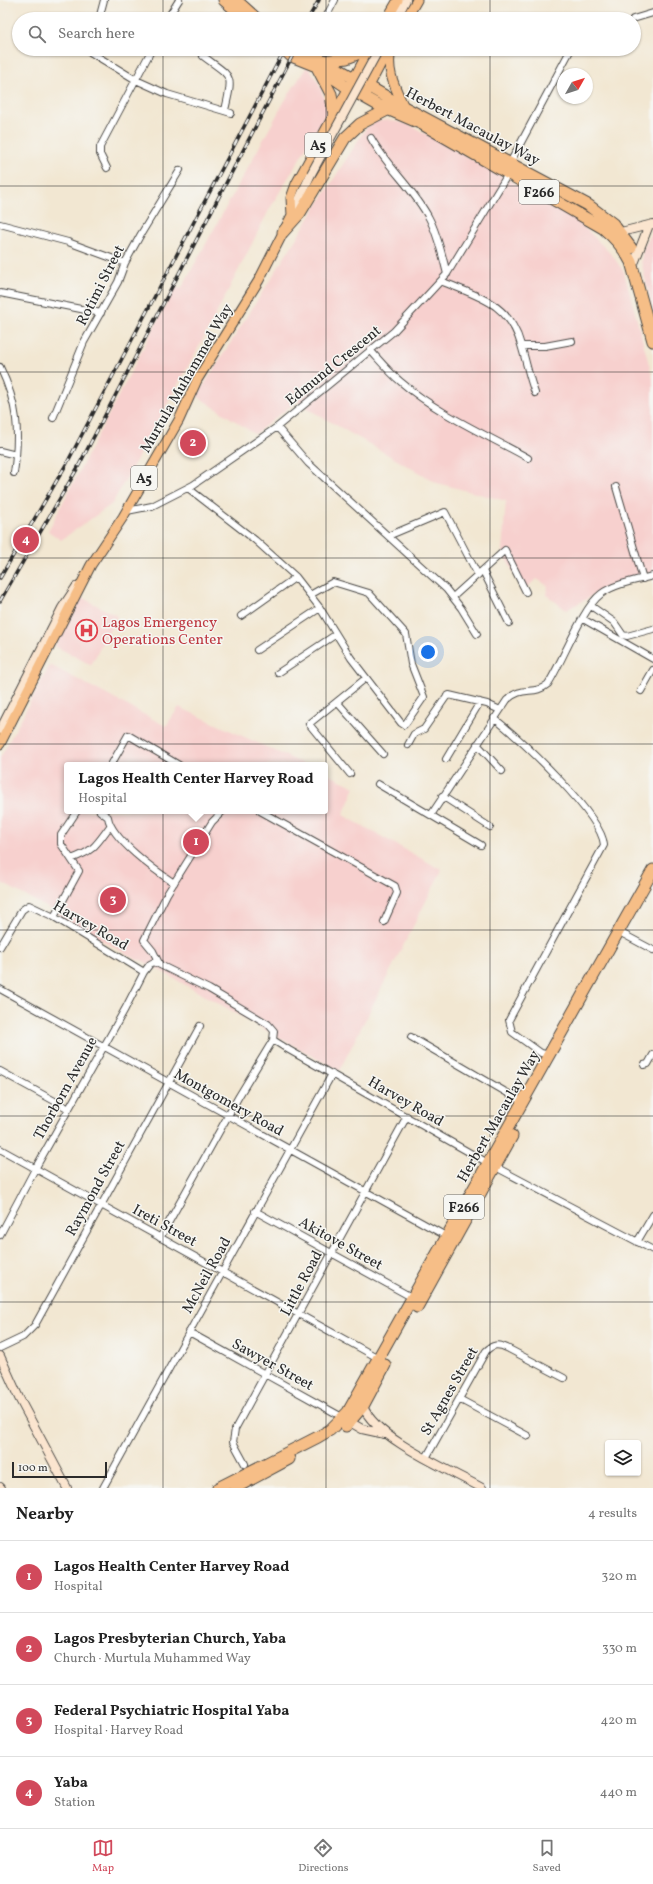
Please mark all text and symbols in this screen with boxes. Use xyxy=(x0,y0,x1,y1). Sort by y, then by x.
search box xyxy=(12,12,641,56)
icon: search xyxy=(26,23,48,45)
text: Search here xyxy=(58,24,135,45)
north arrow xyxy=(557,68,593,104)
street label: Herbert Macaulay Way xyxy=(401,83,543,172)
road number: A5 xyxy=(305,133,331,157)
road number: F266 xyxy=(519,180,559,204)
street label: Rotimi Street xyxy=(72,242,131,330)
street label: Murtula Muhammed Way xyxy=(136,300,239,457)
street label: Edmund Crescent xyxy=(282,321,386,411)
pin: 2 xyxy=(180,428,206,458)
road number: A5 xyxy=(131,466,157,490)
pin: 4 xyxy=(13,525,39,555)
place label: Lagos Emergency Operations Center xyxy=(102,613,223,651)
hospital icon: Lagos Emergency Operations Center xyxy=(73,618,99,644)
your location xyxy=(418,642,438,662)
popup xyxy=(64,762,328,814)
text: Lagos Health Center Harvey Road xyxy=(78,769,314,790)
text: Hospital xyxy=(78,790,127,808)
pin: 1 xyxy=(183,827,209,857)
pin: 3 xyxy=(100,885,126,915)
street label: Harvey Road xyxy=(48,896,132,956)
street label: Thorborn Avenue xyxy=(29,1033,103,1144)
street label: Herbert Macaulay Way xyxy=(453,1047,546,1187)
street label: Montgomery Road xyxy=(170,1064,287,1142)
street label: Harvey Road xyxy=(363,1072,447,1132)
street label: Raymond Street xyxy=(61,1137,131,1240)
road number: F266 xyxy=(444,1195,484,1219)
street label: Ireti Street xyxy=(128,1200,200,1253)
street label: Akitove Street xyxy=(294,1212,386,1276)
street label: McNeil Road xyxy=(178,1234,237,1318)
street label: Little Road xyxy=(276,1247,328,1320)
street label: Sawyer Street xyxy=(228,1334,317,1396)
street label: St Agnes Street xyxy=(416,1343,484,1440)
map controls xyxy=(605,1440,641,1476)
button: layers xyxy=(605,1440,641,1476)
scale bar xyxy=(12,1460,107,1479)
text: 100 m xyxy=(18,1461,48,1476)
text: Nearby xyxy=(16,1503,74,1526)
text: 4 results xyxy=(588,1505,637,1523)
text: Lagos Health Center Harvey Road xyxy=(54,1557,289,1578)
text: 1 xyxy=(26,1568,32,1586)
text: 320 m xyxy=(602,1568,637,1586)
text: Hospital xyxy=(54,1578,103,1596)
text: Lagos Presbyterian Church, Yaba xyxy=(54,1629,286,1650)
text: 2 xyxy=(26,1640,32,1658)
text: 330 m xyxy=(602,1640,637,1658)
text: Church · Murtula Muhammed Way xyxy=(54,1650,251,1668)
text: Federal Psychiatric Hospital Yaba xyxy=(54,1701,289,1722)
text: 3 xyxy=(26,1712,32,1730)
text: 420 m xyxy=(600,1712,637,1730)
text: Hospital · Harvey Road xyxy=(54,1722,183,1740)
text: Yaba xyxy=(54,1773,88,1794)
text: 4 xyxy=(25,1784,33,1802)
text: 440 m xyxy=(600,1784,637,1802)
text: Station xyxy=(54,1794,95,1812)
tab: Map xyxy=(92,1837,114,1876)
tab: Directions xyxy=(298,1837,349,1876)
tab: Saved xyxy=(533,1837,561,1876)

